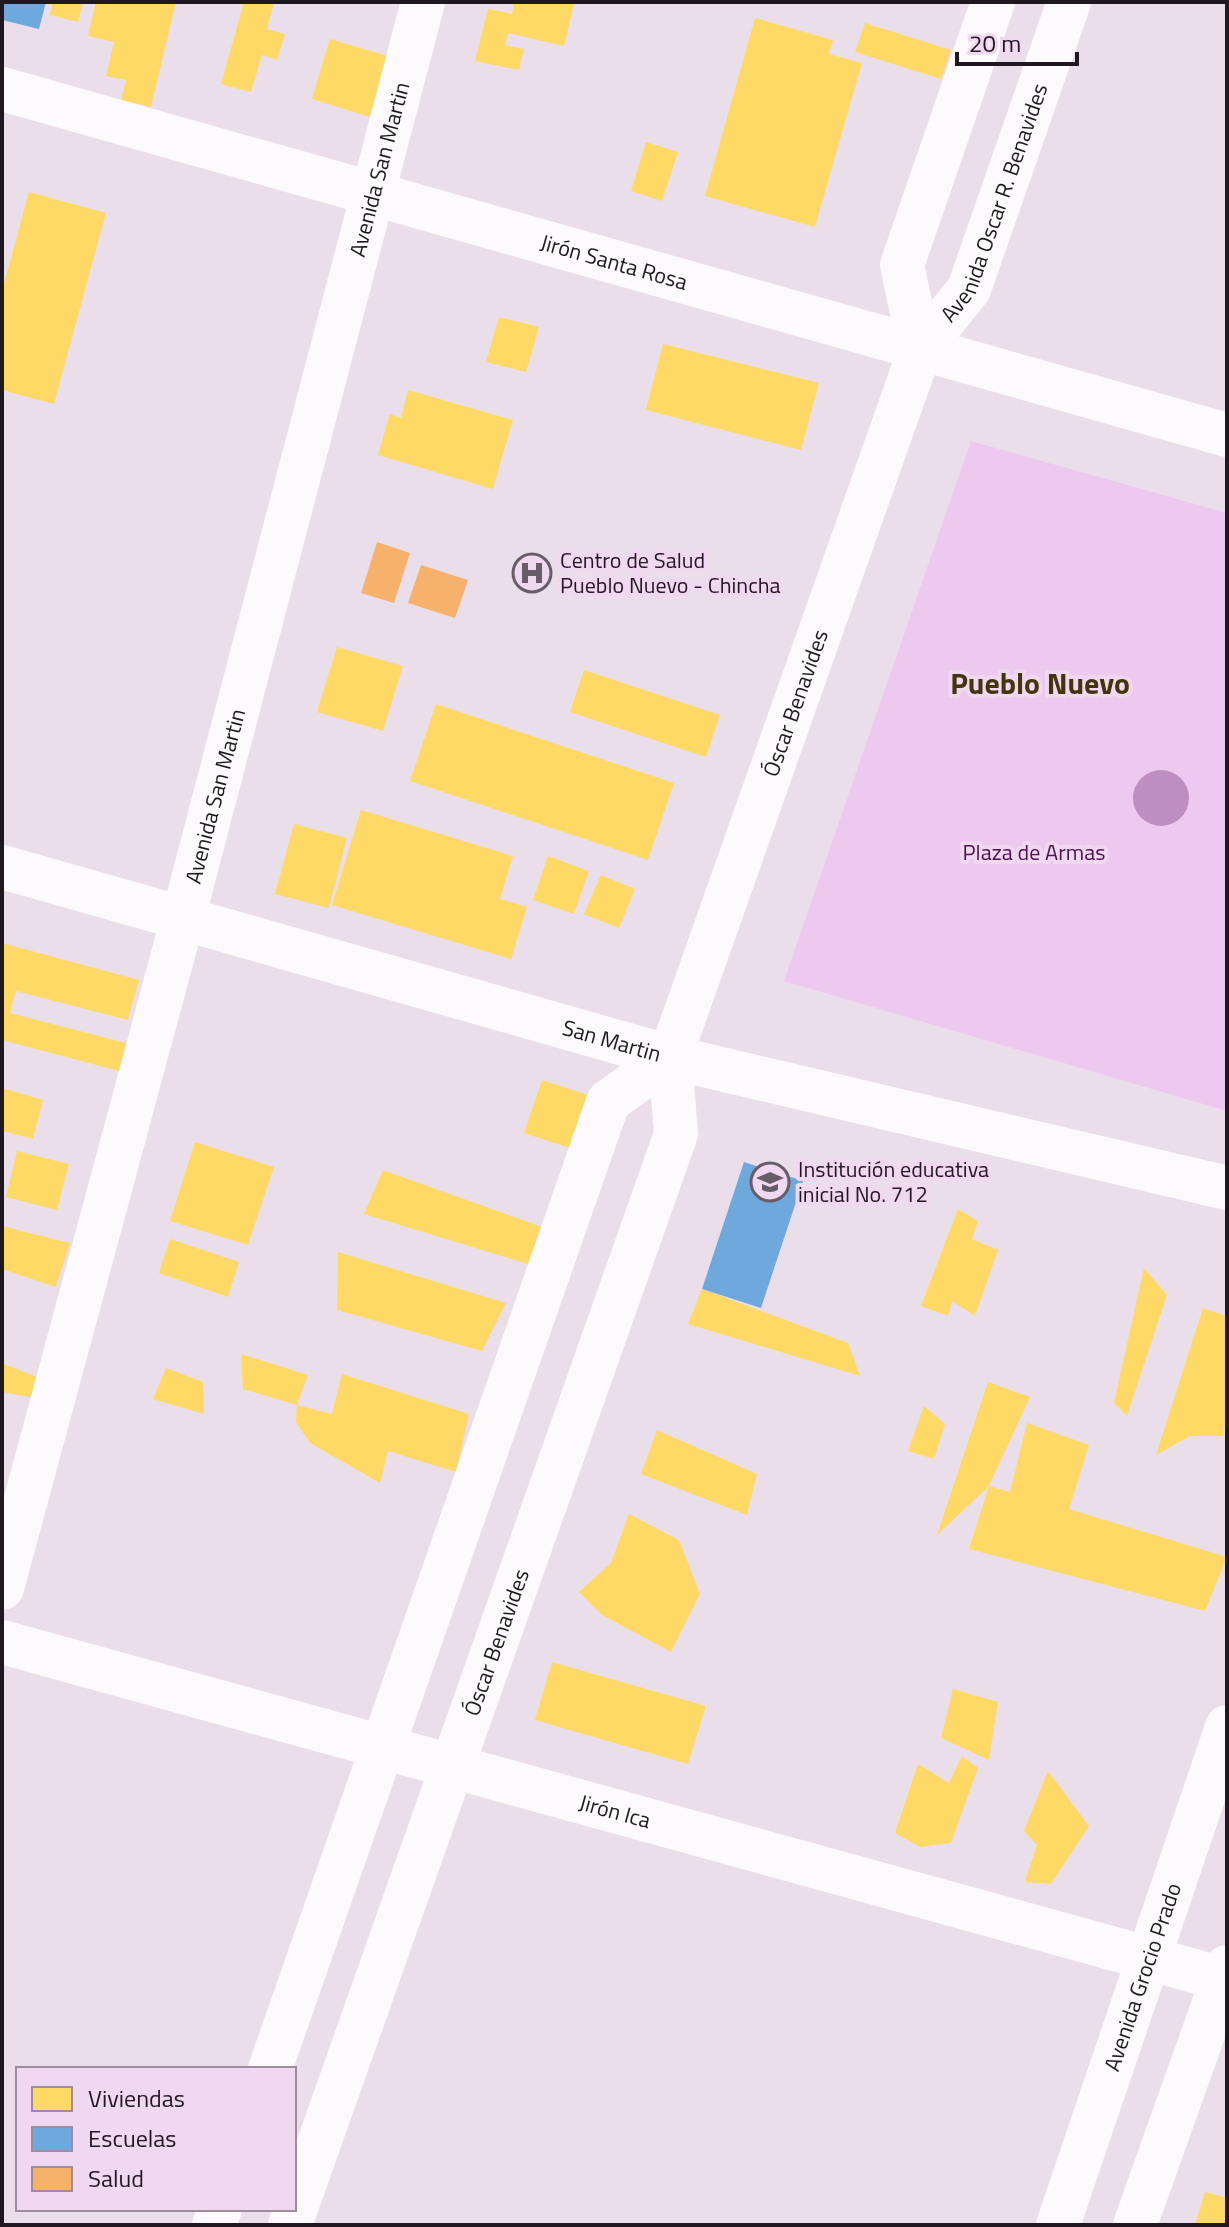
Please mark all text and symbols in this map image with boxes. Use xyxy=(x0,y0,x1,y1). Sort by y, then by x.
scale bar xyxy=(957,16,1077,66)
text: 20 m xyxy=(969,25,1021,61)
street label: Avenida San Martin xyxy=(340,78,418,260)
street label: Avenida Oscar R. Benavides xyxy=(932,78,1056,330)
street label: Jirón Santa Rosa xyxy=(537,225,692,299)
place label: Centro de Salud Pueblo Nuevo - Chincha xyxy=(560,543,781,602)
hospital icon: Centro de Salud Pueblo Nuevo - Chincha xyxy=(511,552,553,594)
street label: Óscar Benavides xyxy=(754,625,837,781)
district label: Pueblo Nuevo xyxy=(950,660,1130,706)
street label: Avenida San Martin xyxy=(176,705,254,887)
park label: Plaza de Armas xyxy=(963,835,1105,869)
street label: San Martin xyxy=(559,1010,665,1071)
place label: Institución educativa inicial No. 712 xyxy=(798,1152,989,1211)
school or university icon: Institución educativa inicial No. 712 xyxy=(749,1161,791,1203)
street label: Óscar Benavides xyxy=(454,1564,538,1721)
street label: Jirón Ica xyxy=(575,1785,655,1837)
street label: Avenida Grocio Prado xyxy=(1094,1878,1190,2076)
legend xyxy=(16,2067,296,2211)
text: Viviendas xyxy=(88,2080,185,2116)
text: Escuelas xyxy=(88,2120,177,2156)
text: Salud xyxy=(88,2160,144,2196)

